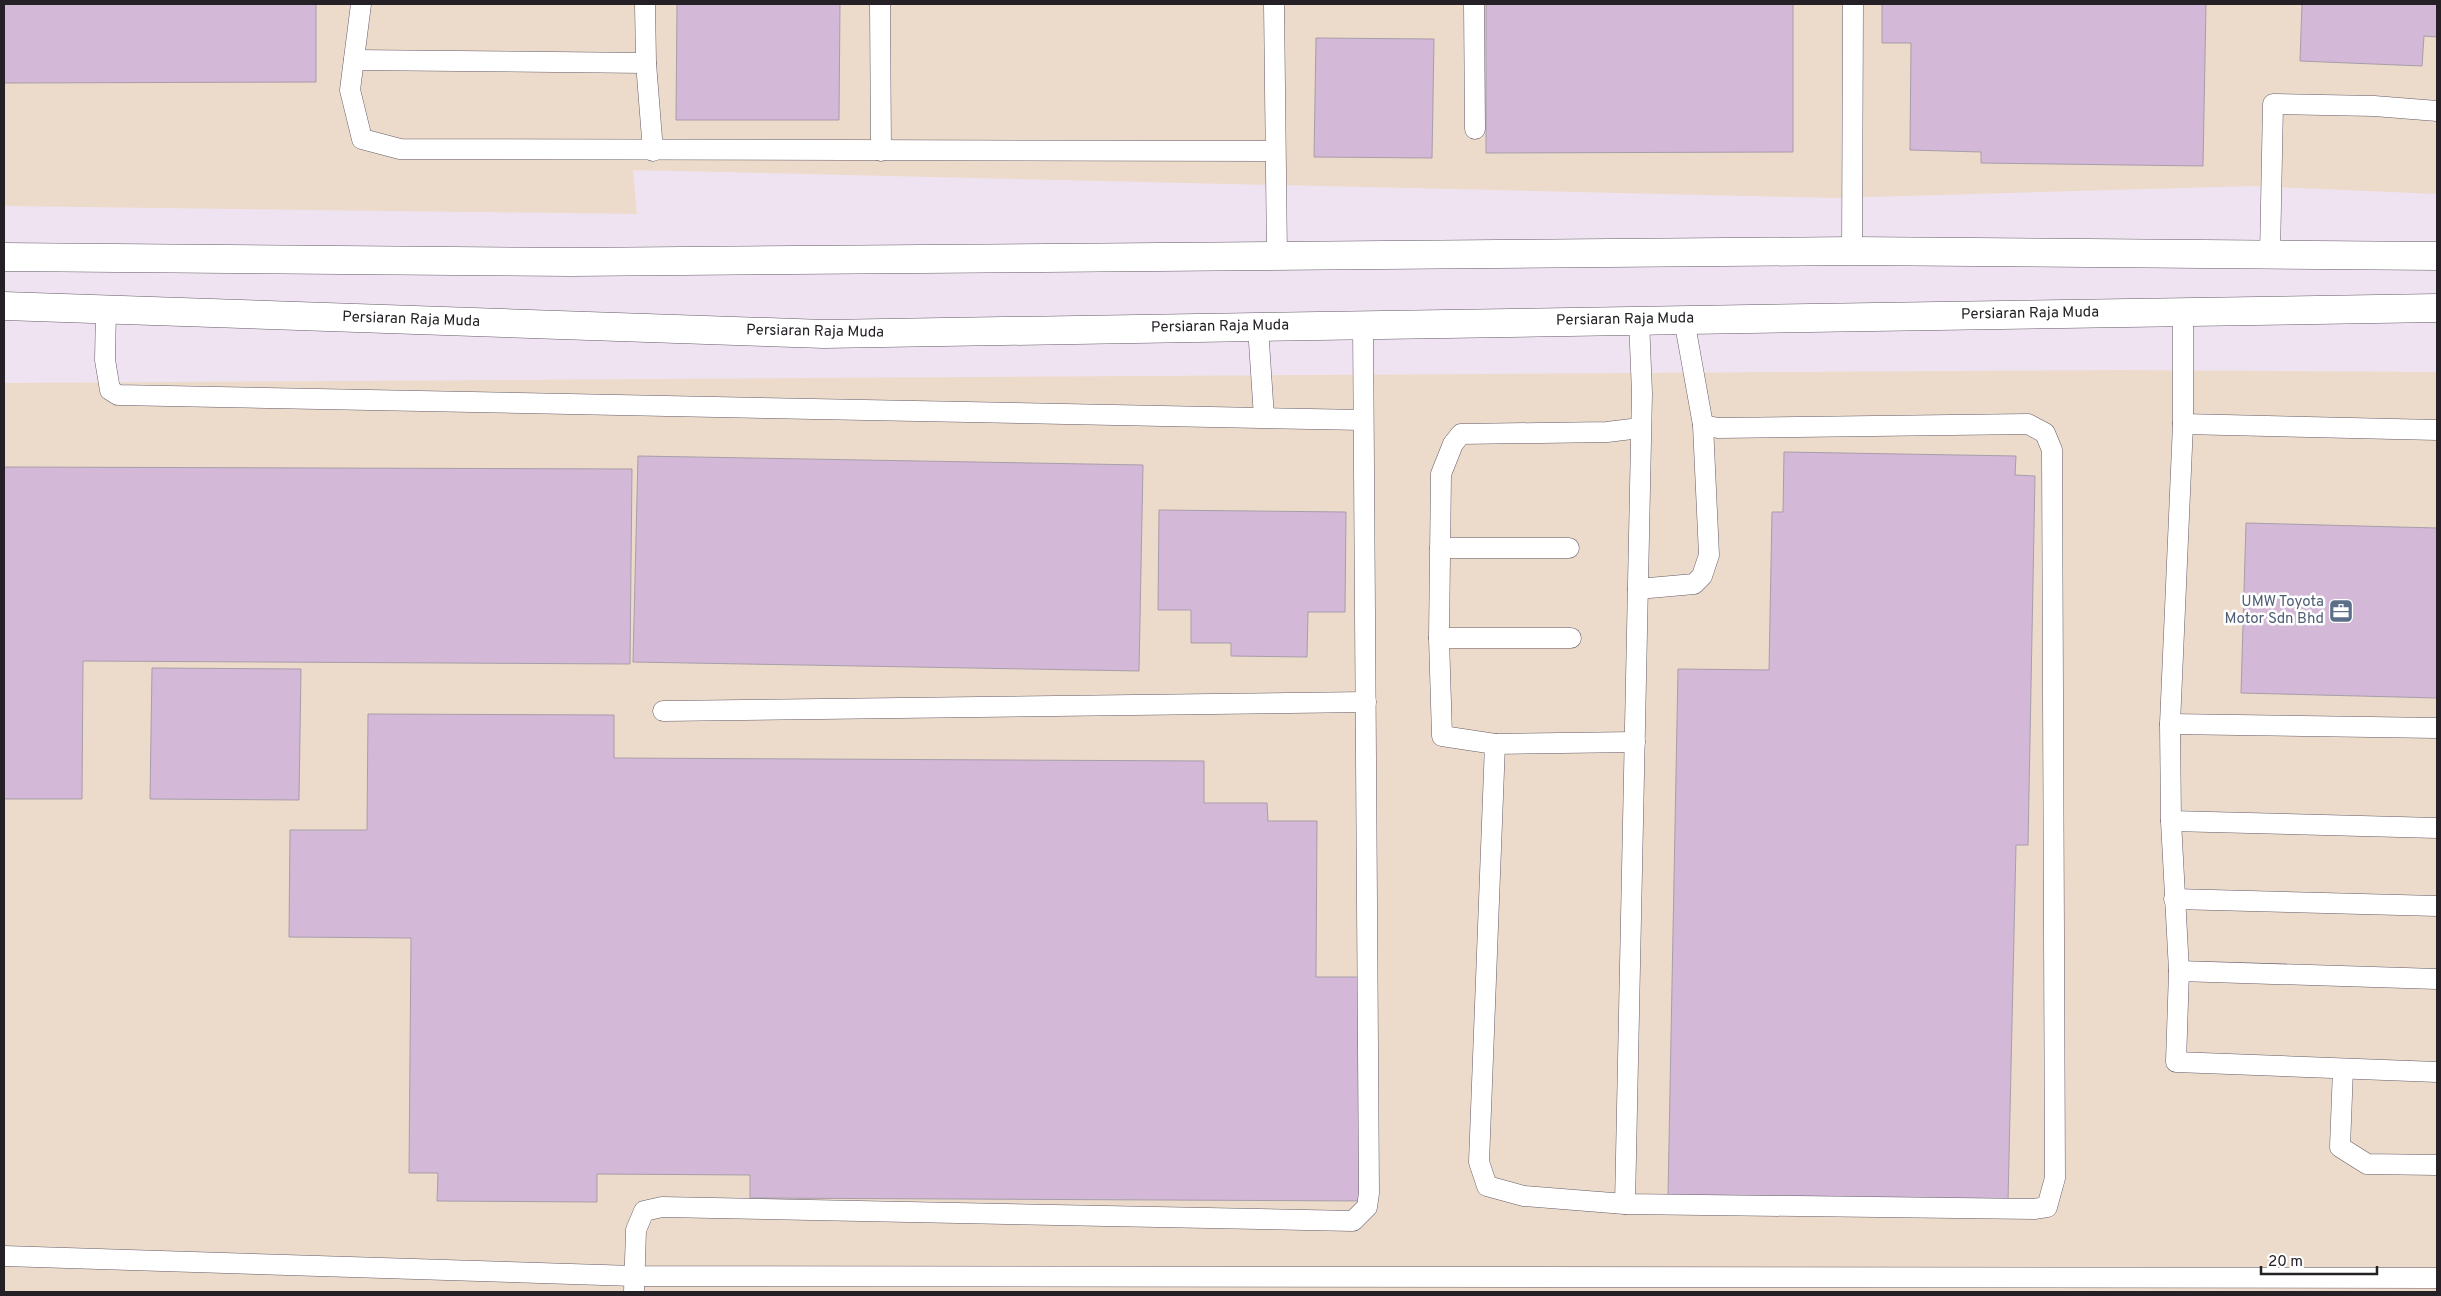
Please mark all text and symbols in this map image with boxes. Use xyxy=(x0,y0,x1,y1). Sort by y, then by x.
street label: Persiaran Raja Muda xyxy=(1961,303,2099,325)
street label: Persiaran Raja Muda xyxy=(342,308,480,332)
street label: Persiaran Raja Muda xyxy=(1556,309,1694,331)
street label: Persiaran Raja Muda xyxy=(1151,316,1289,338)
street label: Persiaran Raja Muda xyxy=(746,321,884,343)
place label: UMW Toyota Motor Sdn Bhd xyxy=(2224,593,2324,629)
office icon: UMW Toyota Motor Sdn Bhd xyxy=(2328,598,2354,624)
scale bar xyxy=(2261,1244,2377,1276)
text: 20 m xyxy=(2268,1253,2303,1272)

